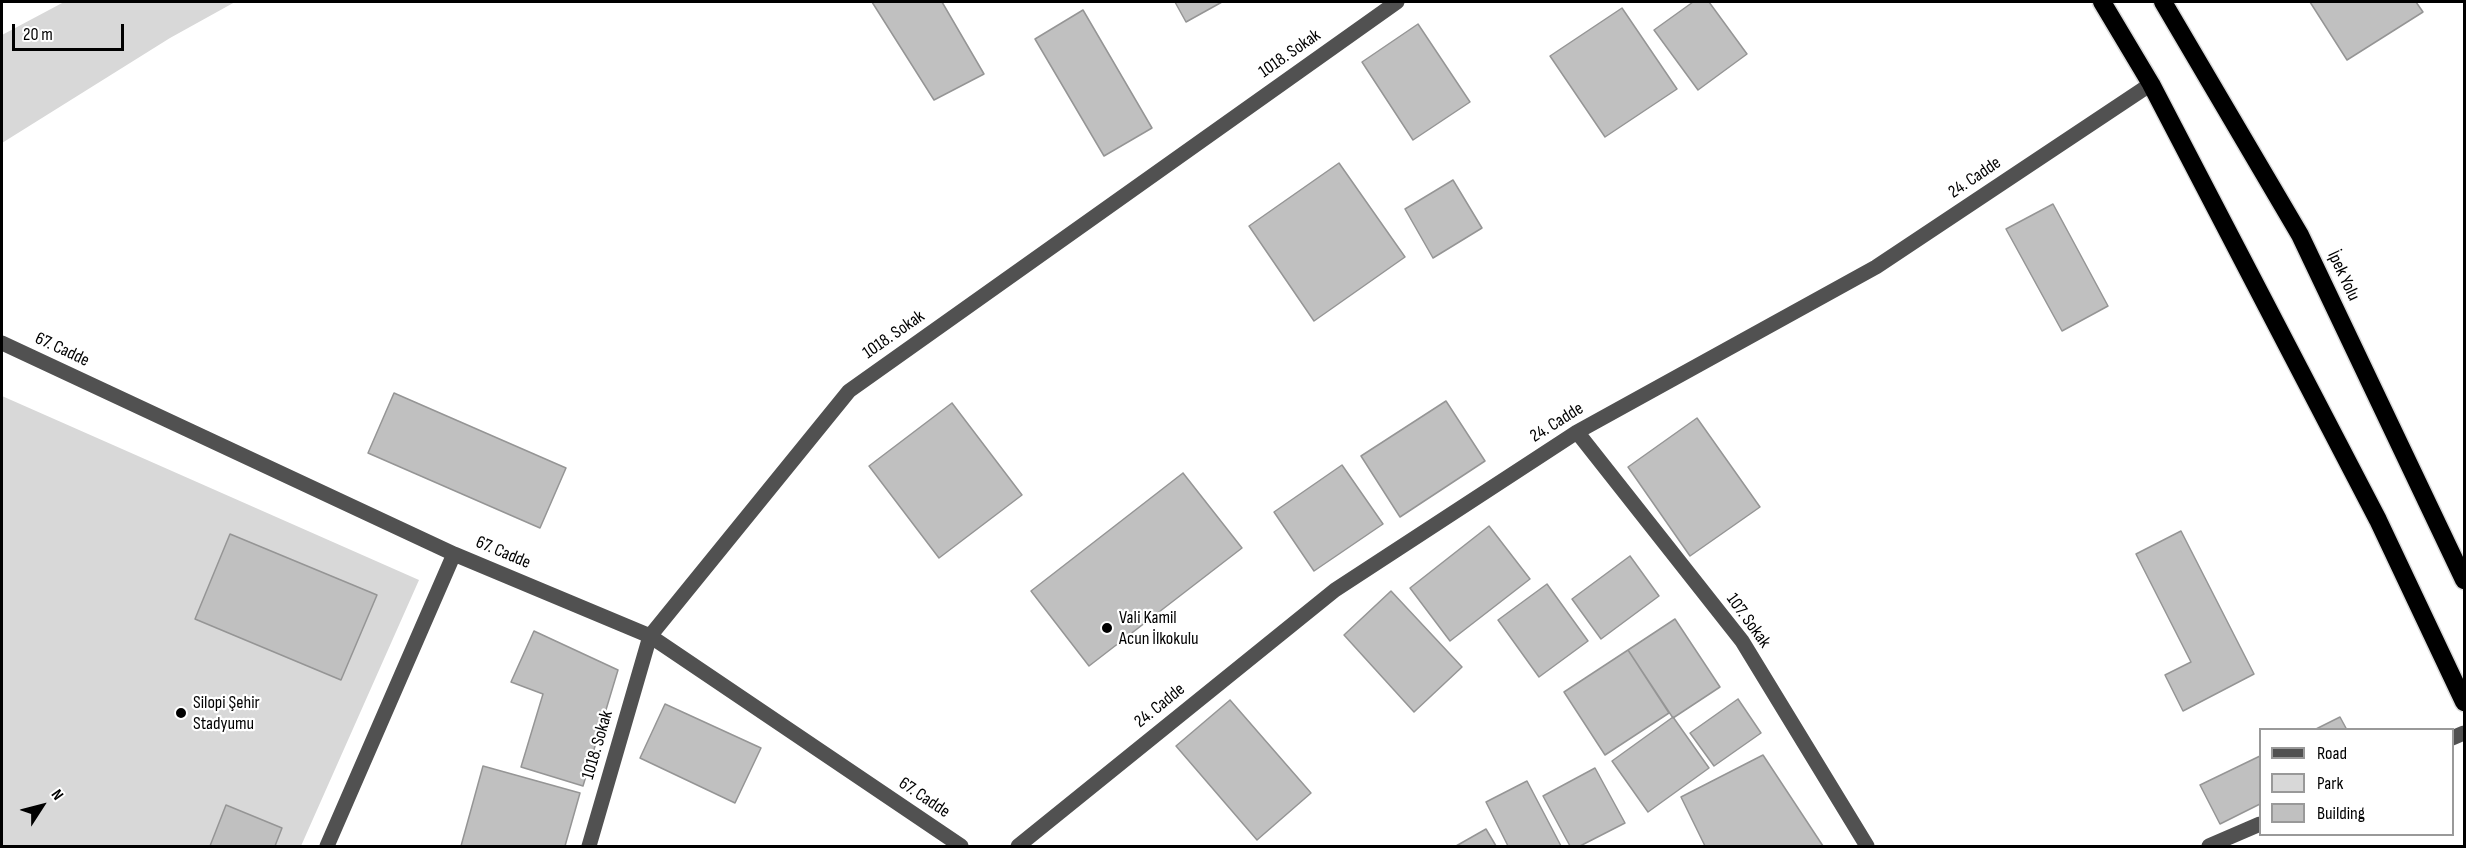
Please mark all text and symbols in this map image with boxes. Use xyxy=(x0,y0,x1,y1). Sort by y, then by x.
scale bar xyxy=(15,12,128,50)
text: 20 m xyxy=(23,24,53,45)
street label: 1018. Sokak xyxy=(1255,25,1325,83)
street label: 24. Cadde xyxy=(1945,153,2005,203)
street label: İpek Yolu xyxy=(2322,247,2364,305)
street label: 1018. Sokak xyxy=(859,306,929,364)
street label: 67. Cadde xyxy=(31,328,93,372)
street label: 24. Cadde xyxy=(1526,398,1588,448)
street label: 67. Cadde xyxy=(472,532,534,574)
street label: 107. Sokak xyxy=(1721,590,1775,652)
place label: Vali Kamil Acun İlkokulu xyxy=(1119,607,1199,650)
marker: Vali Kamil Acun İlkokulu xyxy=(1100,621,1114,635)
street label: 24. Cadde xyxy=(1130,679,1190,733)
place label: Silopi Şehir Stadyumu xyxy=(193,692,260,734)
marker: Silopi Şehir Stadyumu xyxy=(174,706,188,720)
street label: 1018. Sokak xyxy=(578,708,618,782)
legend xyxy=(2259,728,2454,836)
text: Road xyxy=(2317,743,2347,764)
street label: 67. Cadde xyxy=(894,773,954,823)
text: Park xyxy=(2317,773,2343,794)
north arrow xyxy=(12,776,72,836)
text: N xyxy=(47,786,67,804)
text: Building xyxy=(2317,803,2365,824)

